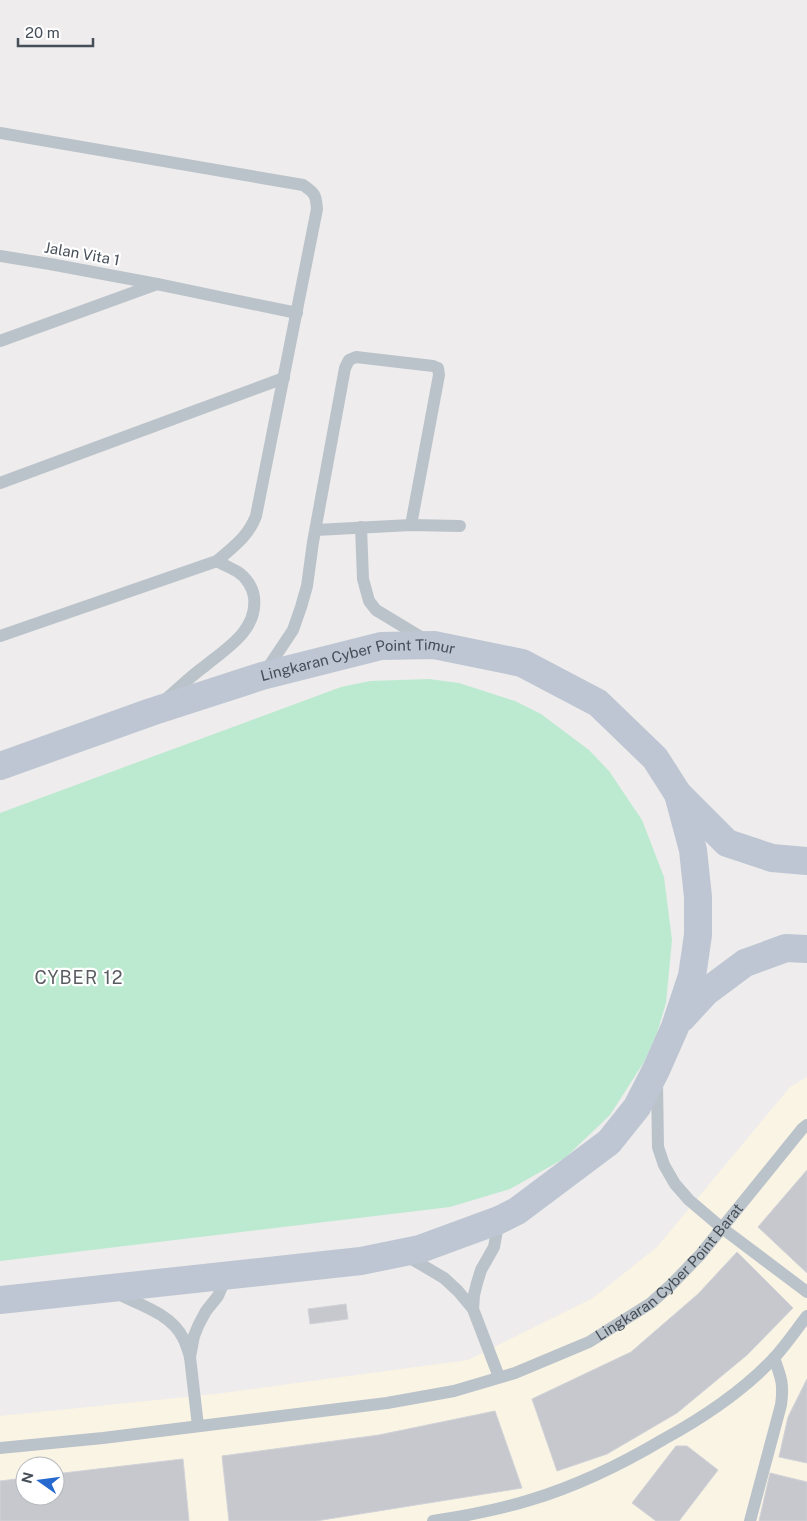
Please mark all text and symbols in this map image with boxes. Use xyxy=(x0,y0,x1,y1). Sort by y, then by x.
scale bar xyxy=(18,15,92,47)
text: 20 m xyxy=(25,24,60,41)
street label: Jalan Vita 1 xyxy=(43,238,121,269)
street label: Lingkaran Cyber Point Timur xyxy=(259,635,457,684)
district label: CYBER 12 xyxy=(34,967,124,988)
street label: Lingkaran Cyber Point Barat xyxy=(592,1200,746,1344)
north arrow xyxy=(15,1456,65,1506)
text: N xyxy=(18,1471,36,1485)

